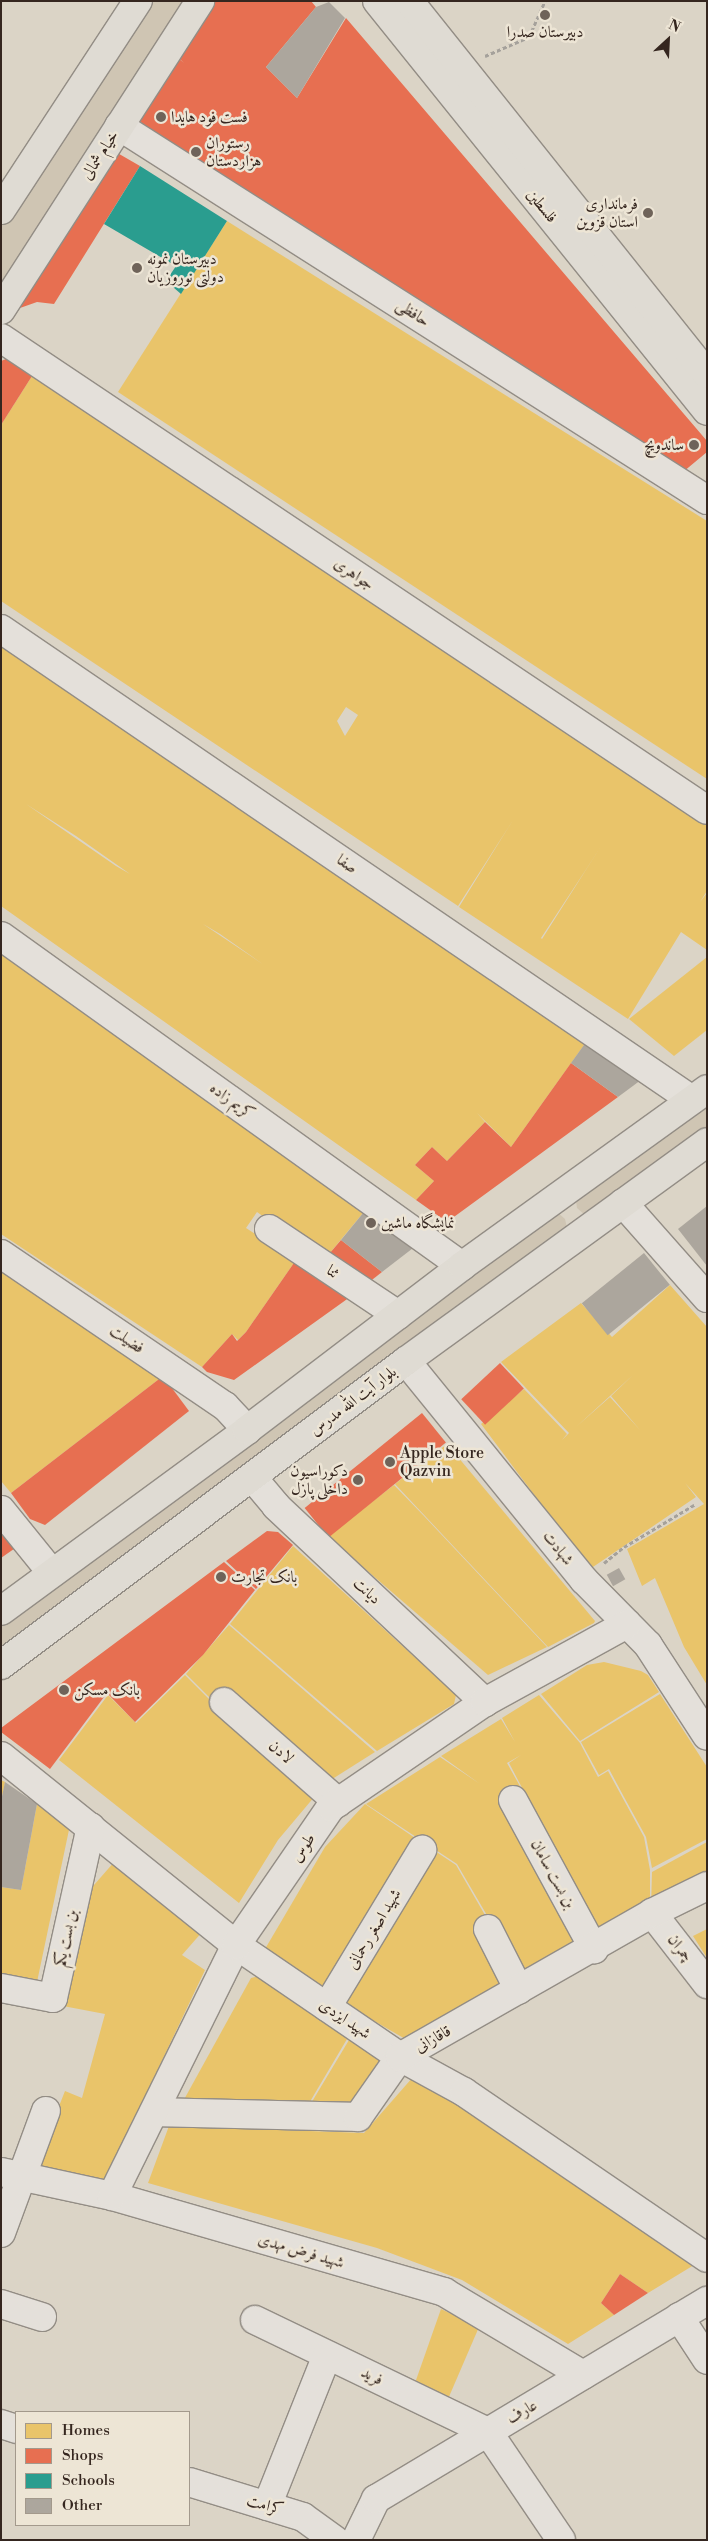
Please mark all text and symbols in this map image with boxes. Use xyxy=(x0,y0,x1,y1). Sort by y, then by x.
marker: دبیرستان صدرا xyxy=(539,9,551,21)
north arrow xyxy=(643,15,693,65)
text: N xyxy=(666,16,683,37)
place label: دبیرستان صدرا xyxy=(507,22,583,42)
place label: فست فود هایدا xyxy=(171,107,248,127)
marker: فست فود هایدا xyxy=(155,111,167,123)
street label: خیام شمالی xyxy=(77,127,123,183)
place label: رستوران هزاردستان xyxy=(206,133,262,171)
marker: رستوران هزاردستان xyxy=(190,146,202,158)
street label: فلسطین xyxy=(523,185,561,227)
place label: فرمانداری استان قزوین xyxy=(576,194,638,232)
marker: فرمانداری استان قزوین xyxy=(642,207,654,219)
place label: دبیرستان نمونه دولتی نوروزیان xyxy=(147,249,224,287)
marker: دبیرستان نمونه دولتی نوروزیان xyxy=(131,262,143,274)
street label: حافظی xyxy=(393,295,433,331)
place label: ساندویچ xyxy=(644,435,684,455)
marker: ساندویچ xyxy=(688,439,700,451)
street label: جواهری xyxy=(330,554,378,594)
street label: صفا xyxy=(333,850,361,878)
street label: کریم زاده xyxy=(206,1078,258,1124)
place label: نمایشگاه ماشین xyxy=(381,1213,455,1233)
marker: نمایشگاه ماشین xyxy=(365,1217,377,1229)
street label: ثنا xyxy=(323,1261,343,1283)
street label: فضیلت xyxy=(106,1321,148,1357)
street label: بلوار آیت الله مدرس xyxy=(306,1362,400,1440)
place label: Apple Store Qazvin xyxy=(400,1443,484,1481)
marker: Apple Store Qazvin xyxy=(384,1456,396,1468)
place label: دکوراسیون داخلی پازل xyxy=(290,1461,348,1499)
marker: دکوراسیون داخلی پازل xyxy=(352,1474,364,1486)
street label: شهادت xyxy=(538,1527,578,1569)
place label: بانک تجارت xyxy=(231,1567,297,1587)
marker: بانک تجارت xyxy=(215,1571,227,1583)
street label: دیانت xyxy=(349,1574,385,1608)
place label: بانک مسکن xyxy=(74,1680,140,1700)
marker: بانک مسکن xyxy=(58,1684,70,1696)
street label: لادن xyxy=(265,1736,297,1768)
street label: طوس xyxy=(287,1830,319,1866)
street label: بن بست سامان xyxy=(526,1836,580,1912)
street label: شهید اصغر رحمانی xyxy=(343,1885,405,1973)
street label: بن بست یکم xyxy=(50,1907,82,1969)
street label: چمران xyxy=(663,1930,697,1966)
street label: شهید ایزدی xyxy=(316,1995,374,2043)
street label: قاقازانی xyxy=(412,2021,454,2057)
street label: شهید فرض مهدی xyxy=(256,2230,346,2272)
street label: فرید xyxy=(358,2363,386,2389)
street label: عارف xyxy=(503,2396,541,2428)
legend xyxy=(15,2411,190,2526)
text: Homes xyxy=(62,2421,110,2440)
text: Shops xyxy=(62,2446,103,2465)
text: Schools xyxy=(62,2471,115,2490)
street label: کرامت xyxy=(244,2490,286,2520)
text: Other xyxy=(62,2496,102,2515)

